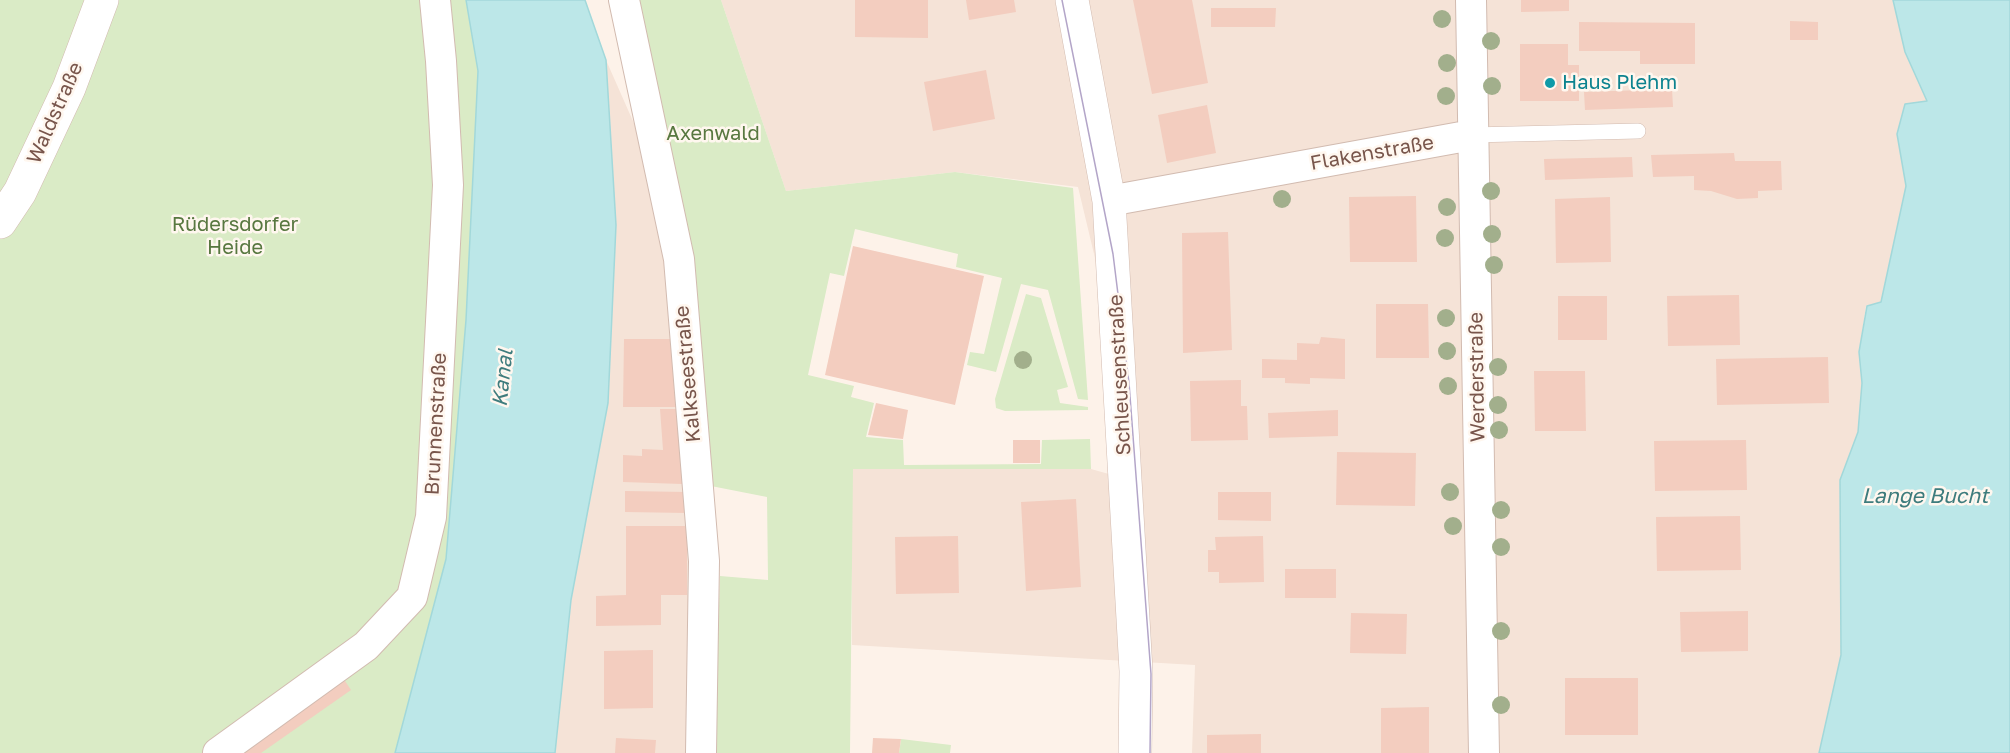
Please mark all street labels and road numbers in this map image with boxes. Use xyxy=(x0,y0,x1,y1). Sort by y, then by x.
street label: Waldstraße xyxy=(22,58,88,168)
street label: Flakenstraße xyxy=(1308,130,1436,176)
street label: Schleusenstraße xyxy=(1104,294,1136,456)
street label: Kalkseestraße xyxy=(670,305,706,443)
street label: Werderstraße xyxy=(1464,312,1490,442)
street label: Brunnenstraße xyxy=(420,352,452,496)

